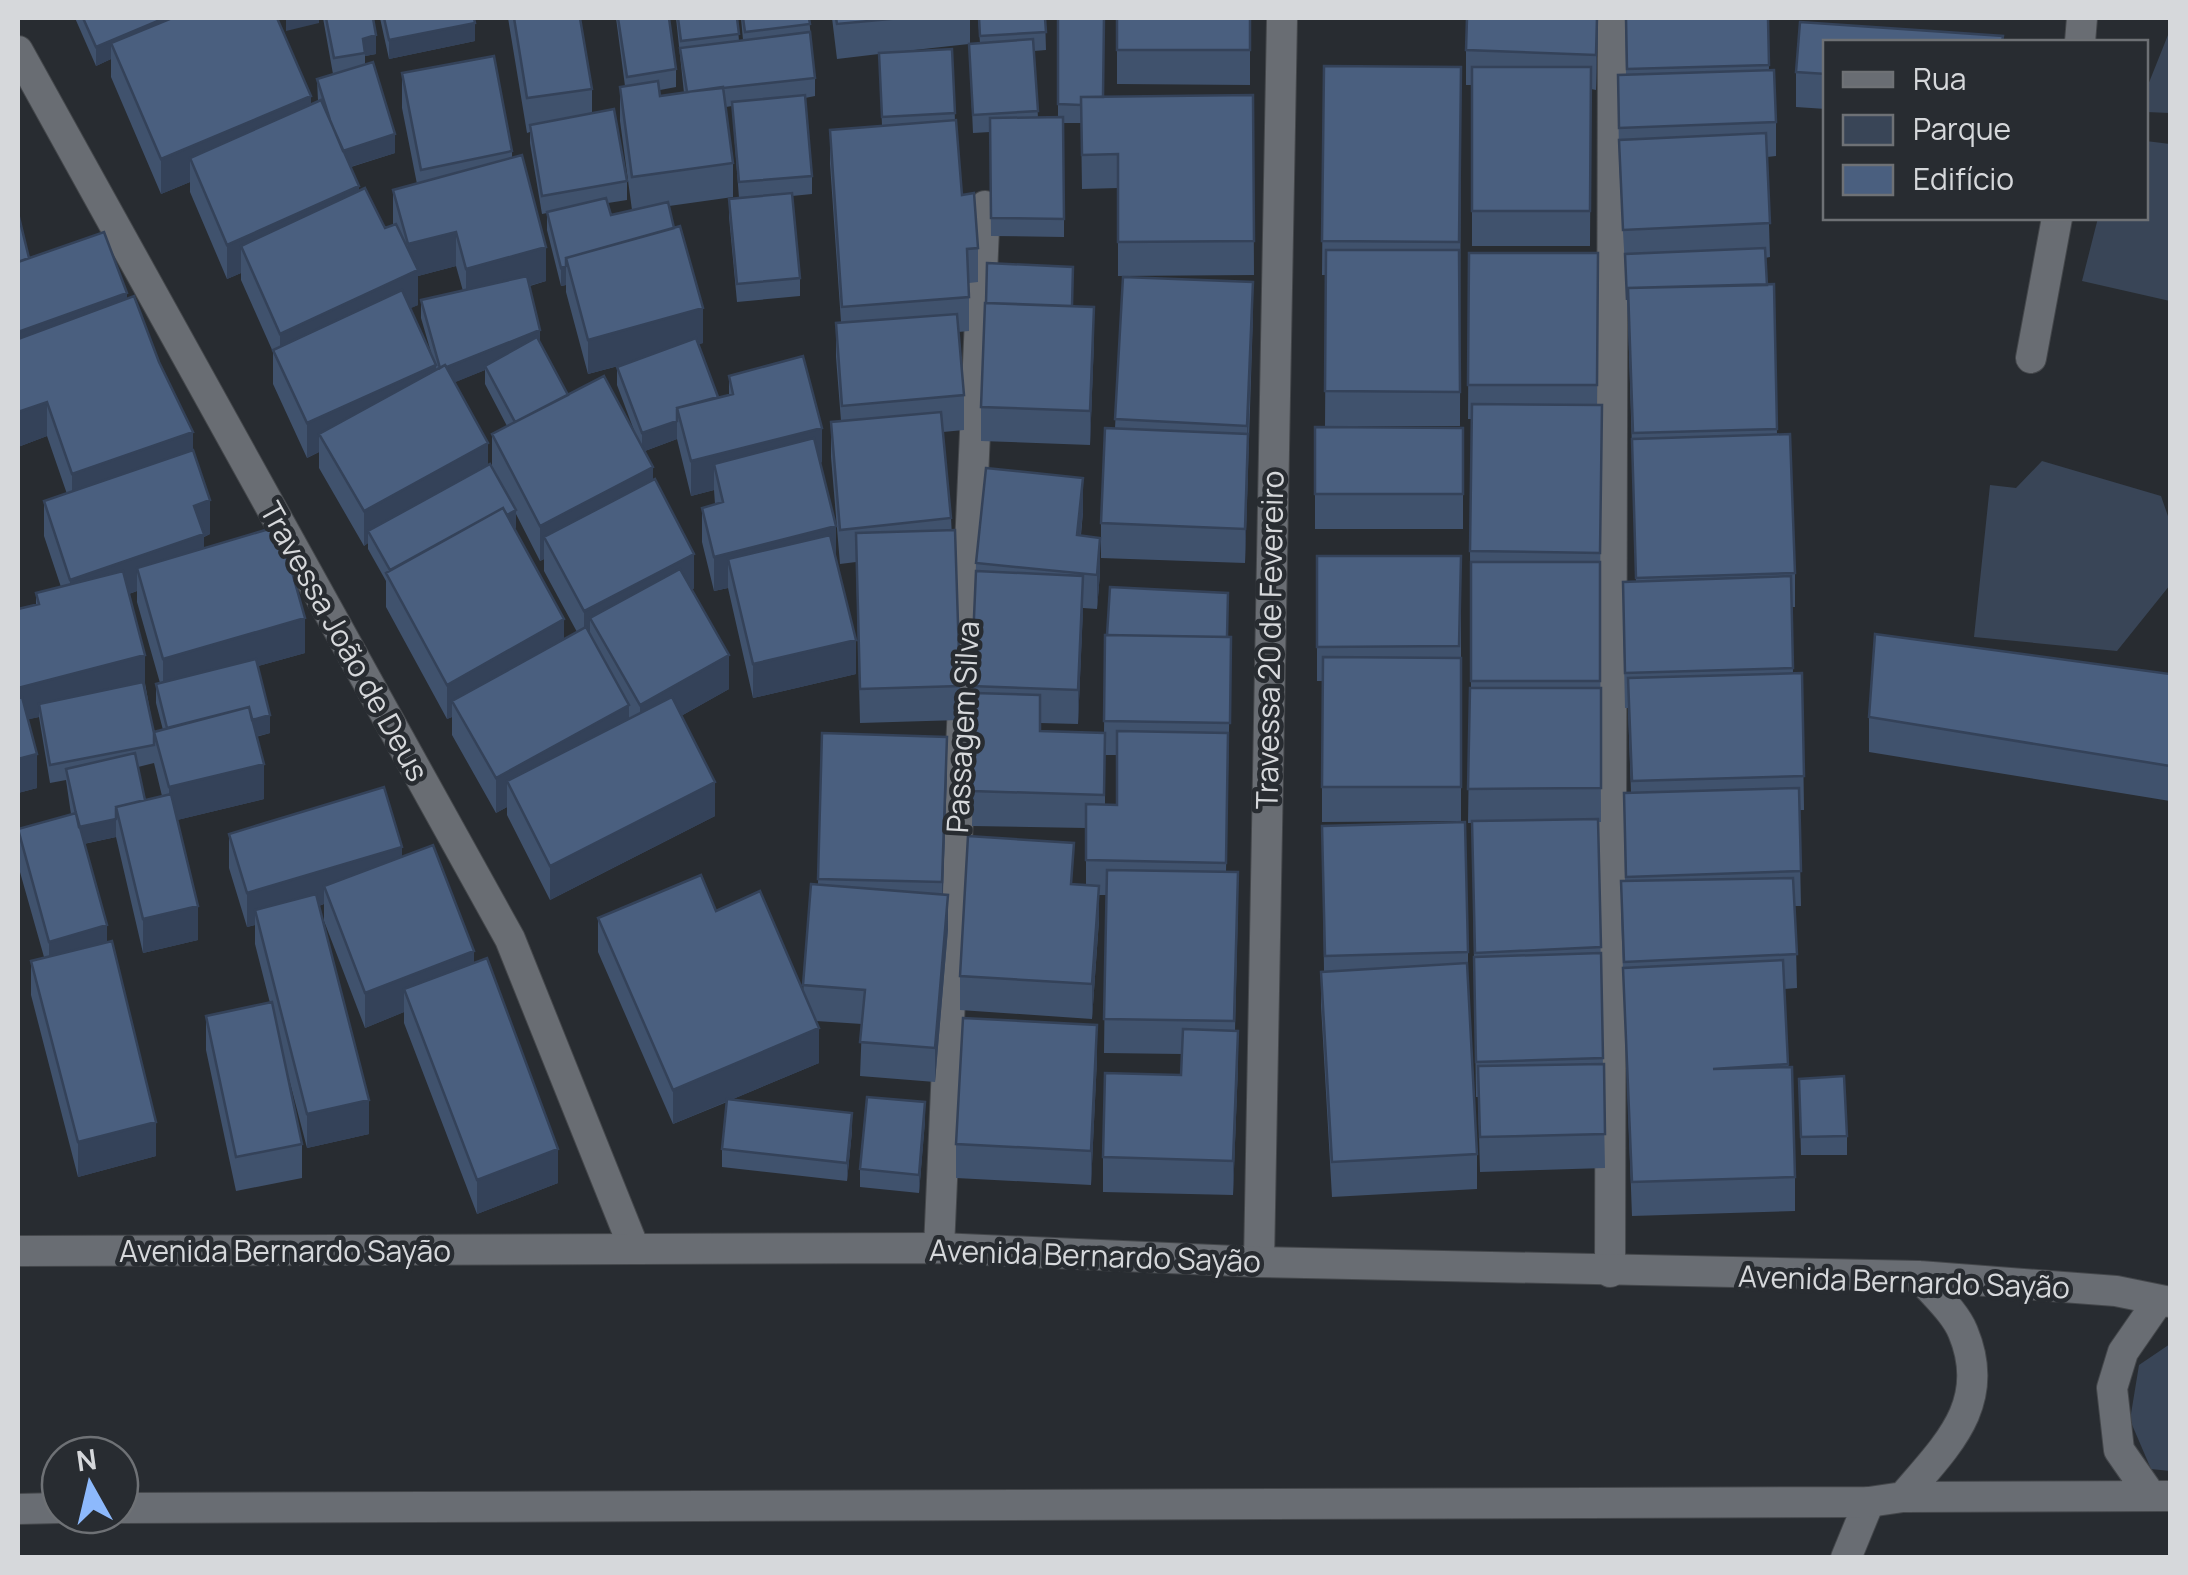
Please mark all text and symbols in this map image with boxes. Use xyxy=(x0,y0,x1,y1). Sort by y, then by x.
legend xyxy=(1823,40,2148,220)
text: Rua xyxy=(1913,58,1966,99)
text: Parque xyxy=(1913,108,2011,149)
text: Edifício xyxy=(1913,158,2014,199)
street label: Travessa 20 de Fevereiro xyxy=(1246,470,1292,810)
street label: Travessa João de Deus xyxy=(251,494,439,788)
street label: Passagem Silva xyxy=(936,620,988,834)
street label: Avenida Bernardo Sayão xyxy=(928,1229,1262,1281)
street label: Avenida Bernardo Sayão xyxy=(119,1230,451,1271)
street label: Avenida Bernardo Sayão xyxy=(1737,1255,2071,1307)
north arrow xyxy=(40,1435,140,1535)
text: N xyxy=(74,1439,99,1479)

